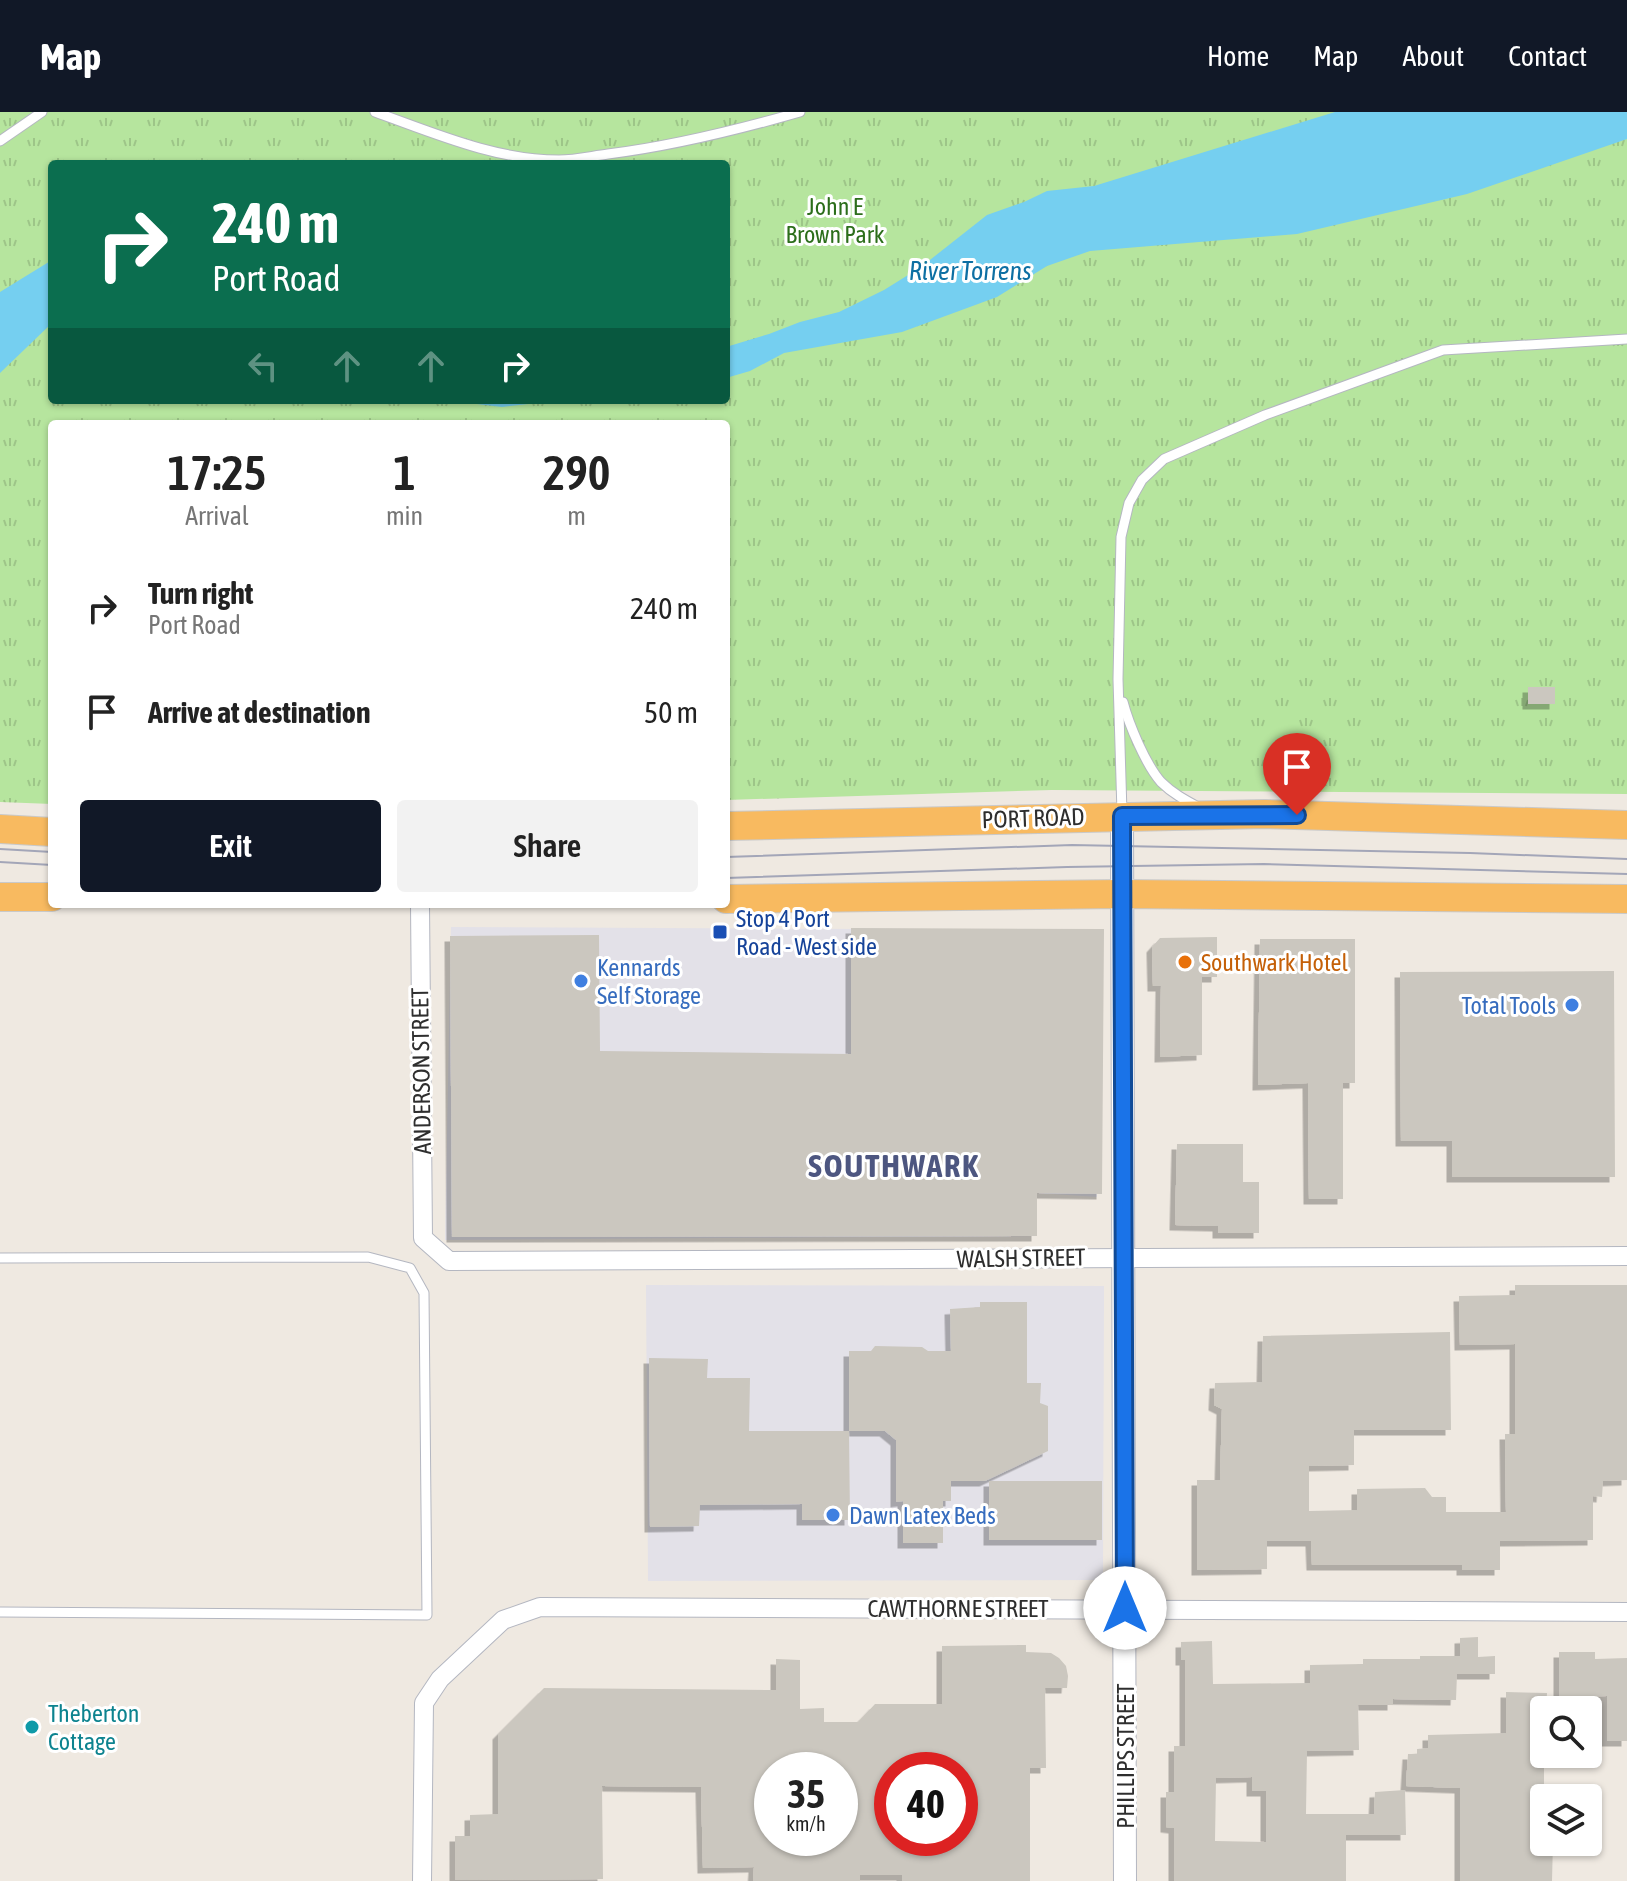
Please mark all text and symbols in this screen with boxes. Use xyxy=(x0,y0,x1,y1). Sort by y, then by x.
text: Map xyxy=(40,35,101,78)
text: Home xyxy=(1207,40,1269,72)
text: Map xyxy=(1313,40,1358,72)
text: About xyxy=(1402,40,1464,72)
text: Contact xyxy=(1508,40,1587,72)
text: 240 m xyxy=(212,191,339,255)
icon: right xyxy=(80,192,184,296)
park label: John E Brown Park xyxy=(786,193,885,248)
water label: River Torrens xyxy=(909,256,1031,286)
text: Port Road xyxy=(212,257,340,299)
icon: left xyxy=(241,344,285,388)
icon: ahead xyxy=(325,344,369,388)
icon: ahead xyxy=(409,344,453,388)
icon: right xyxy=(493,344,537,388)
text: 17:25 xyxy=(168,445,266,500)
text: 1 xyxy=(393,445,416,500)
text: 290 xyxy=(543,445,610,500)
text: Arrival xyxy=(185,501,249,531)
text: min xyxy=(386,501,423,531)
text: m xyxy=(567,501,586,531)
text: Turn right xyxy=(148,576,254,610)
icon: right xyxy=(80,586,124,630)
text: 240 m xyxy=(630,591,698,625)
text: Port Road xyxy=(148,610,241,640)
icon: arrive xyxy=(80,690,124,734)
text: Arrive at destination xyxy=(148,695,370,729)
text: 50 m xyxy=(644,695,698,729)
pin xyxy=(1263,733,1331,815)
icon: arrive xyxy=(1275,745,1319,789)
button: Exit xyxy=(80,800,381,892)
button: Share xyxy=(397,800,698,892)
street label: PORT ROAD xyxy=(981,803,1085,833)
place label: Stop 4 Port Road - West side xyxy=(736,905,877,960)
marker: Stop 4 Port Road - West side xyxy=(711,923,729,941)
place label: Southwark Hotel xyxy=(1201,949,1348,976)
marker: Southwark Hotel xyxy=(1176,953,1194,971)
place label: Kennards Self Storage xyxy=(597,954,701,1009)
marker: Kennards Self Storage xyxy=(572,972,590,990)
street label: ANDERSON STREET xyxy=(406,987,436,1155)
place label: Total Tools xyxy=(1461,992,1556,1019)
marker: Total Tools xyxy=(1563,996,1581,1014)
district label: SOUTHWARK xyxy=(808,1147,980,1184)
street label: WALSH STREET xyxy=(956,1243,1086,1273)
place label: Dawn Latex Beds xyxy=(849,1502,996,1529)
marker: Dawn Latex Beds xyxy=(824,1506,842,1524)
position arrow xyxy=(1083,1566,1167,1650)
street label: CAWTHORNE STREET xyxy=(867,1595,1049,1622)
street label: PHILLIPS STREET xyxy=(1112,1683,1139,1829)
map controls xyxy=(1530,1696,1602,1856)
button: search xyxy=(1530,1696,1602,1768)
place label: Theberton Cottage xyxy=(48,1700,139,1755)
marker: Theberton Cottage xyxy=(23,1718,41,1736)
speed limit sign: 40 xyxy=(874,1752,978,1856)
text: 35 xyxy=(787,1771,825,1816)
button: layers xyxy=(1530,1784,1602,1856)
text: km/h xyxy=(786,1812,826,1835)

